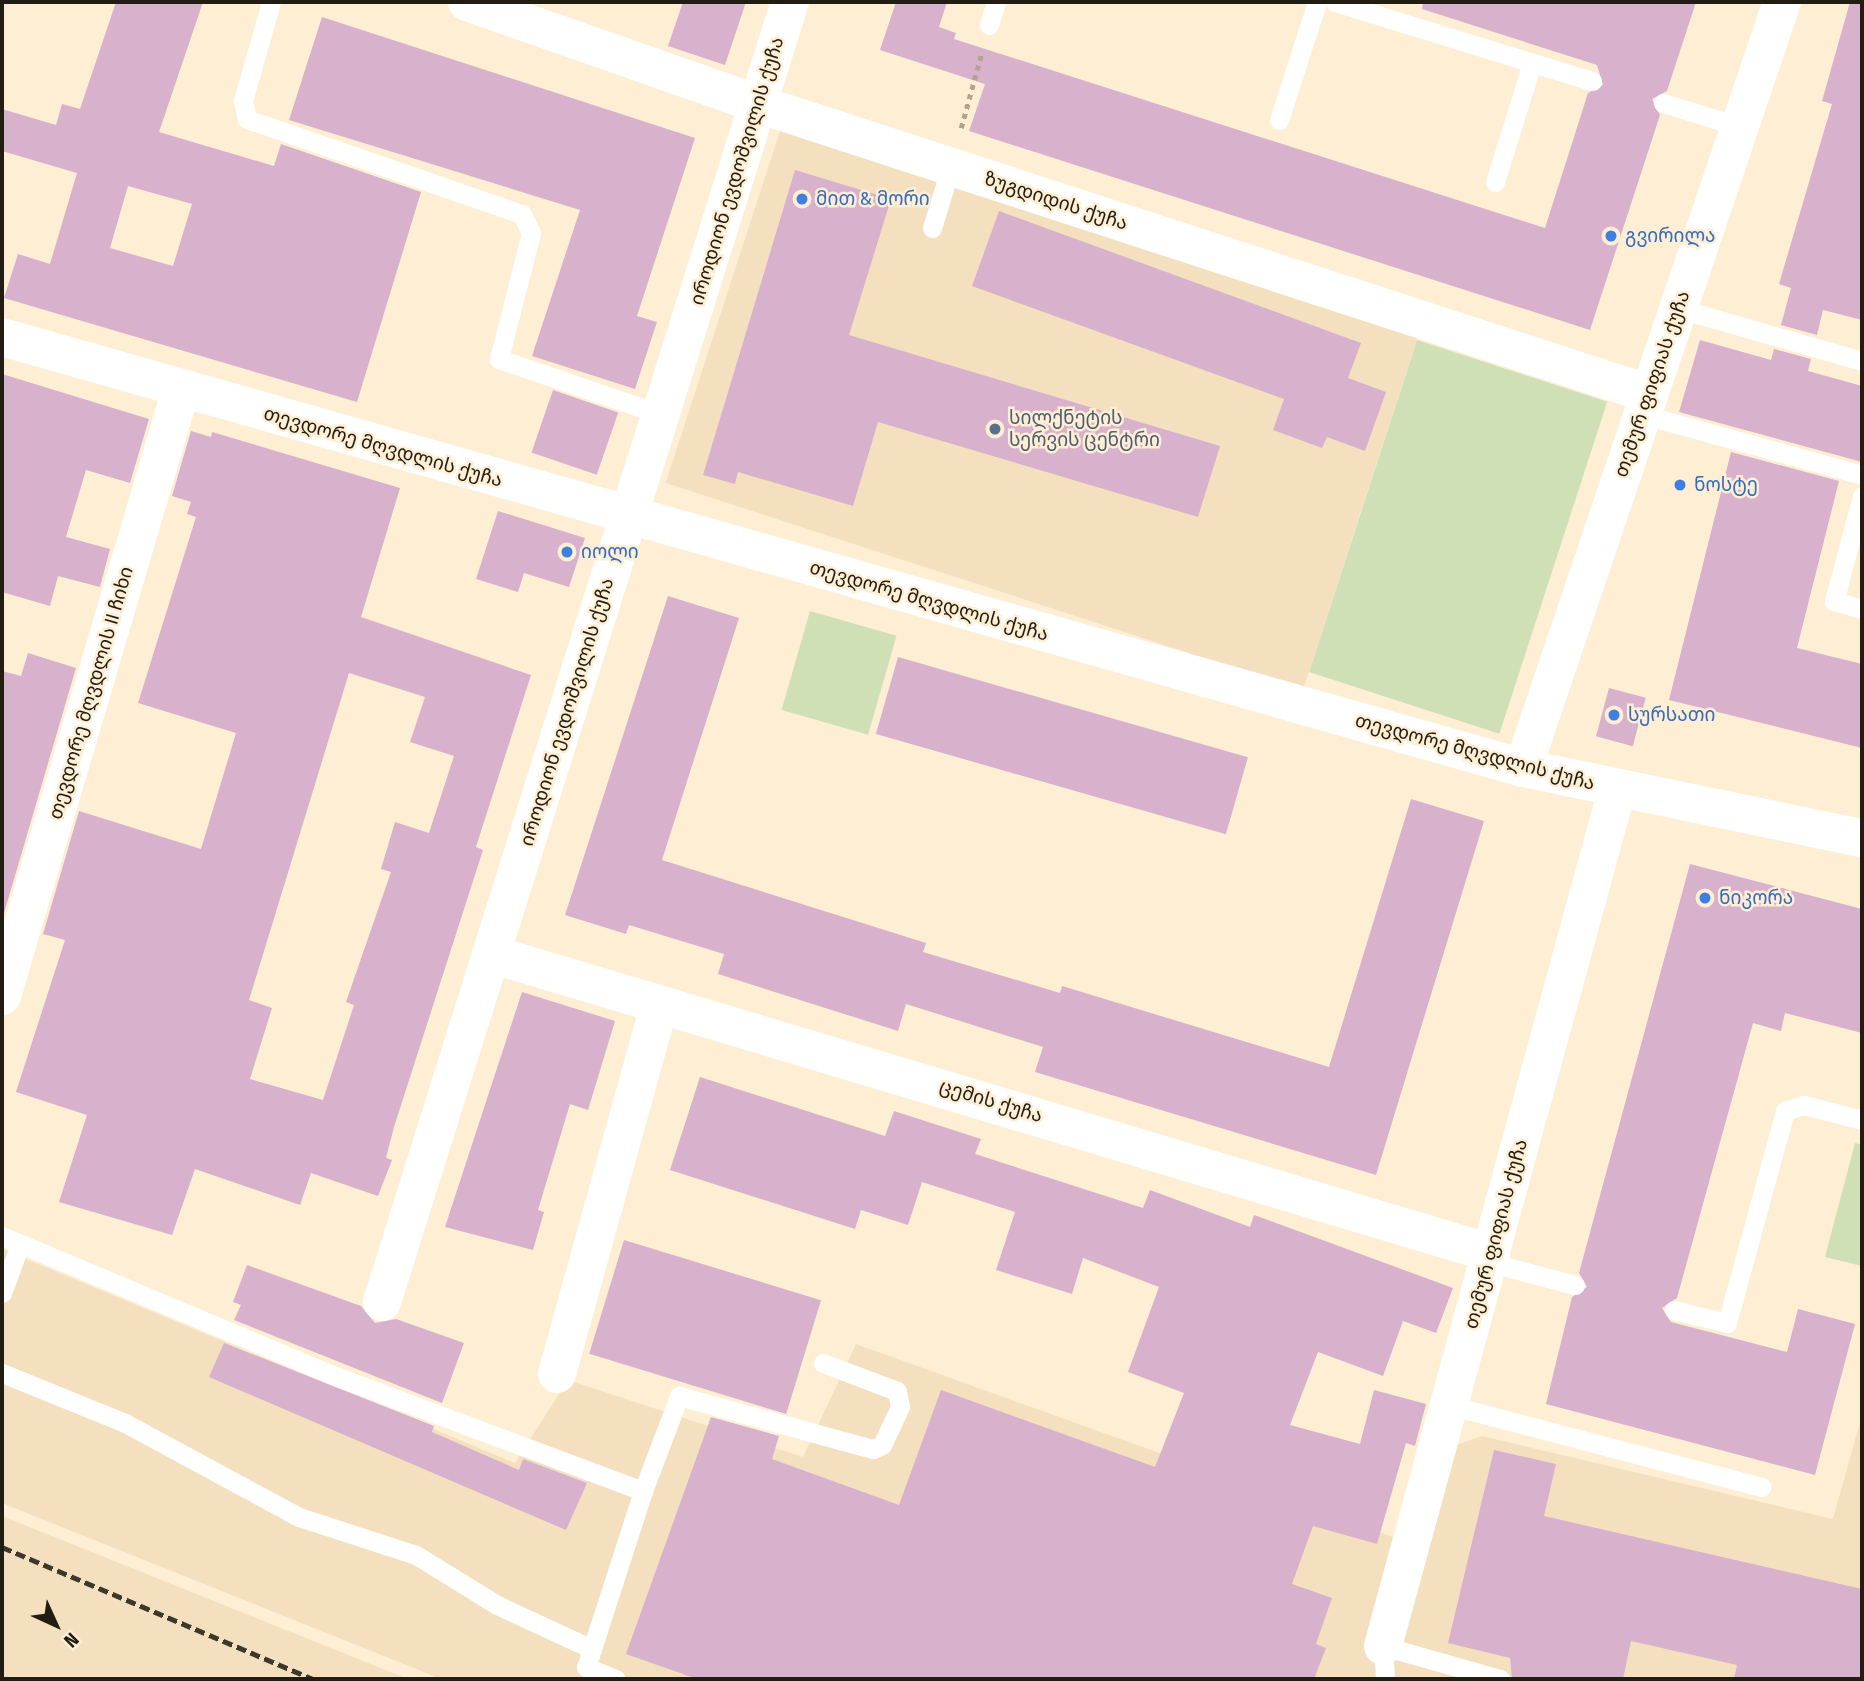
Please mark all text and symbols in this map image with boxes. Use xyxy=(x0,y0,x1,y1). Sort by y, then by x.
street label: იროდიონ ევდოშვილის ქუჩა xyxy=(685,34,789,308)
street label: ზუგდიდის ქუჩა xyxy=(981,167,1131,235)
place label: მით & მორი xyxy=(816,188,930,210)
marker: მით & მორი xyxy=(794,191,810,207)
place label: გვირილა xyxy=(1625,225,1716,247)
marker: გვირილა xyxy=(1603,228,1619,244)
street label: თემურ ფიფიას ქუჩა xyxy=(1609,288,1695,480)
street label: თევდორე მღვდლის ქუჩა xyxy=(261,402,505,492)
place label: სილქნეტის სერვის ცენტრი xyxy=(1009,407,1160,451)
marker: სილქნეტის სერვის ცენტრი xyxy=(987,421,1003,437)
place label: ნოსტე xyxy=(1694,474,1758,496)
marker: ნოსტე xyxy=(1672,477,1688,493)
place label: იოლი xyxy=(581,541,639,563)
marker: იოლი xyxy=(559,544,575,560)
street label: თევდორე მღვდლის ქუჩა xyxy=(807,556,1051,646)
street label: თევდორე მღვდლის II ჩიხი xyxy=(44,564,138,822)
street label: იროდიონ ევდოშვილის ქუჩა xyxy=(515,575,619,849)
place label: სურსათი xyxy=(1628,704,1715,726)
marker: სურსათი xyxy=(1606,707,1622,723)
street label: თევდორე მღვდლის ქუჩა xyxy=(1353,709,1597,795)
place label: ნიკორა xyxy=(1719,887,1793,909)
marker: ნიკორა xyxy=(1697,890,1713,906)
street label: ცემის ქუჩა xyxy=(937,1075,1045,1127)
street label: თემურ ფიფიას ქუჩა xyxy=(1460,1137,1532,1331)
north arrow xyxy=(21,1590,91,1660)
text: N xyxy=(59,1628,83,1652)

